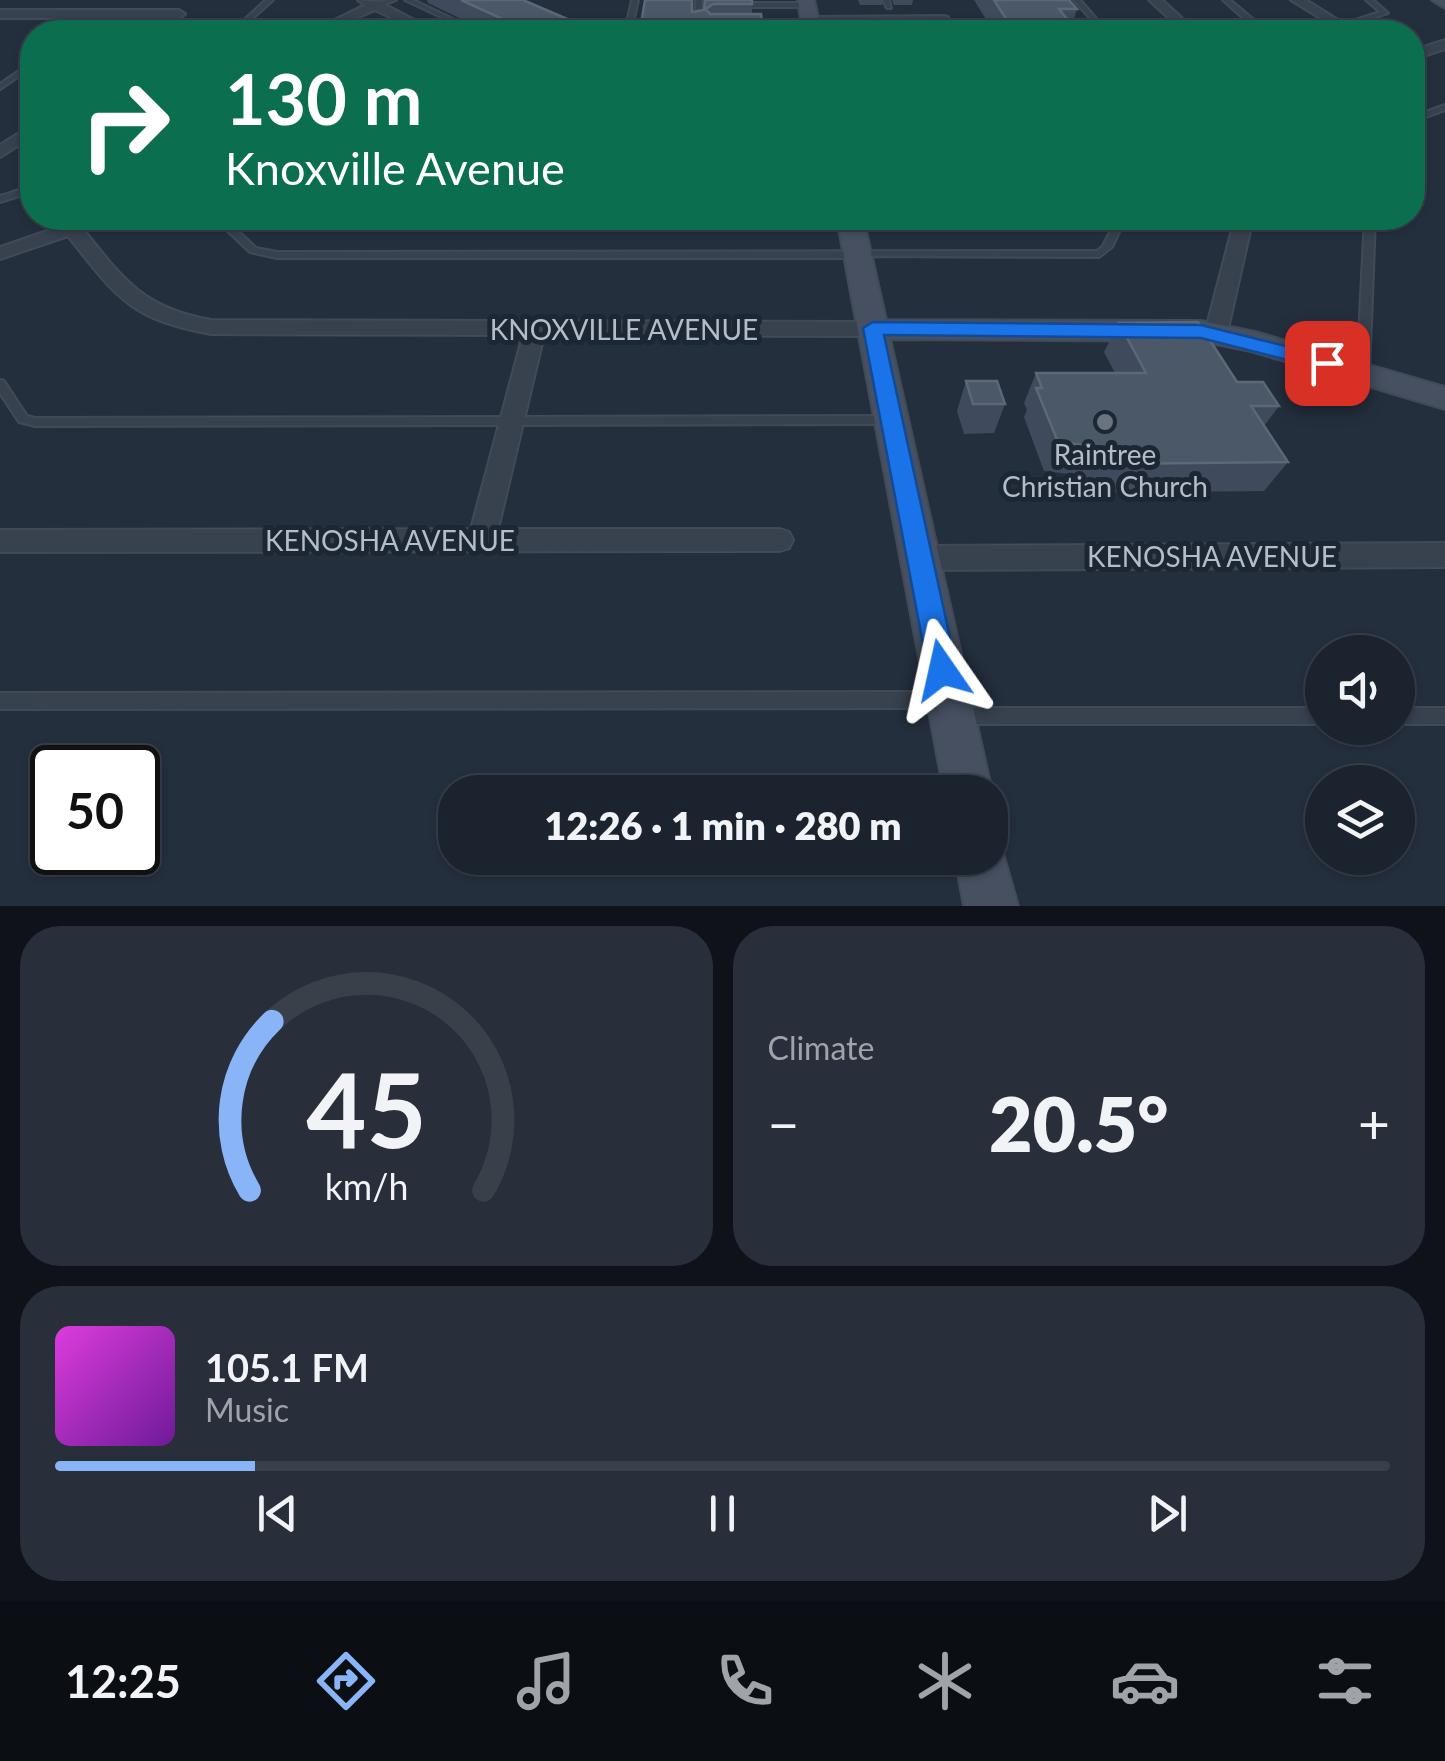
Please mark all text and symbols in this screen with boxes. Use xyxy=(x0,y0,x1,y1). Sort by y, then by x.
text: 130 m xyxy=(225,56,422,140)
icon: right xyxy=(60,60,190,190)
text: Knoxville Avenue xyxy=(225,141,565,195)
street label: KNOXVILLE AVENUE xyxy=(490,312,758,346)
pin xyxy=(1285,321,1370,406)
icon: arrive xyxy=(1300,336,1355,391)
marker: Raintree Christian Church xyxy=(1094,411,1116,433)
place label: Raintree Christian Church xyxy=(1002,437,1208,503)
street label: KENOSHA AVENUE xyxy=(265,523,515,557)
street label: KENOSHA AVENUE xyxy=(1087,539,1337,573)
position arrow xyxy=(890,618,994,722)
map controls xyxy=(1305,635,1415,875)
button: sound xyxy=(1305,635,1415,745)
speed limit sign: 50 xyxy=(30,745,160,875)
button: layers xyxy=(1305,765,1415,875)
text: 12:26 · 1 min · 280 m xyxy=(544,802,902,848)
text: Climate xyxy=(768,1028,874,1067)
text: 45 xyxy=(306,1045,427,1170)
text: 20.5° xyxy=(989,1078,1169,1168)
text: − xyxy=(768,1090,799,1156)
text: + xyxy=(1358,1090,1390,1156)
text: km/h xyxy=(324,1165,408,1208)
text: 105.1 FM xyxy=(205,1344,369,1390)
text: Music xyxy=(205,1390,289,1429)
icon: previous xyxy=(250,1486,305,1541)
icon: pause xyxy=(695,1486,750,1541)
icon: next xyxy=(1140,1486,1195,1541)
icon: directions xyxy=(311,1646,381,1716)
icon: music xyxy=(511,1646,581,1716)
icon: phone xyxy=(710,1646,780,1716)
icon: climate xyxy=(910,1646,980,1716)
icon: car xyxy=(1110,1646,1180,1716)
icon: filters xyxy=(1310,1646,1380,1716)
text: 12:25 xyxy=(65,1654,181,1708)

